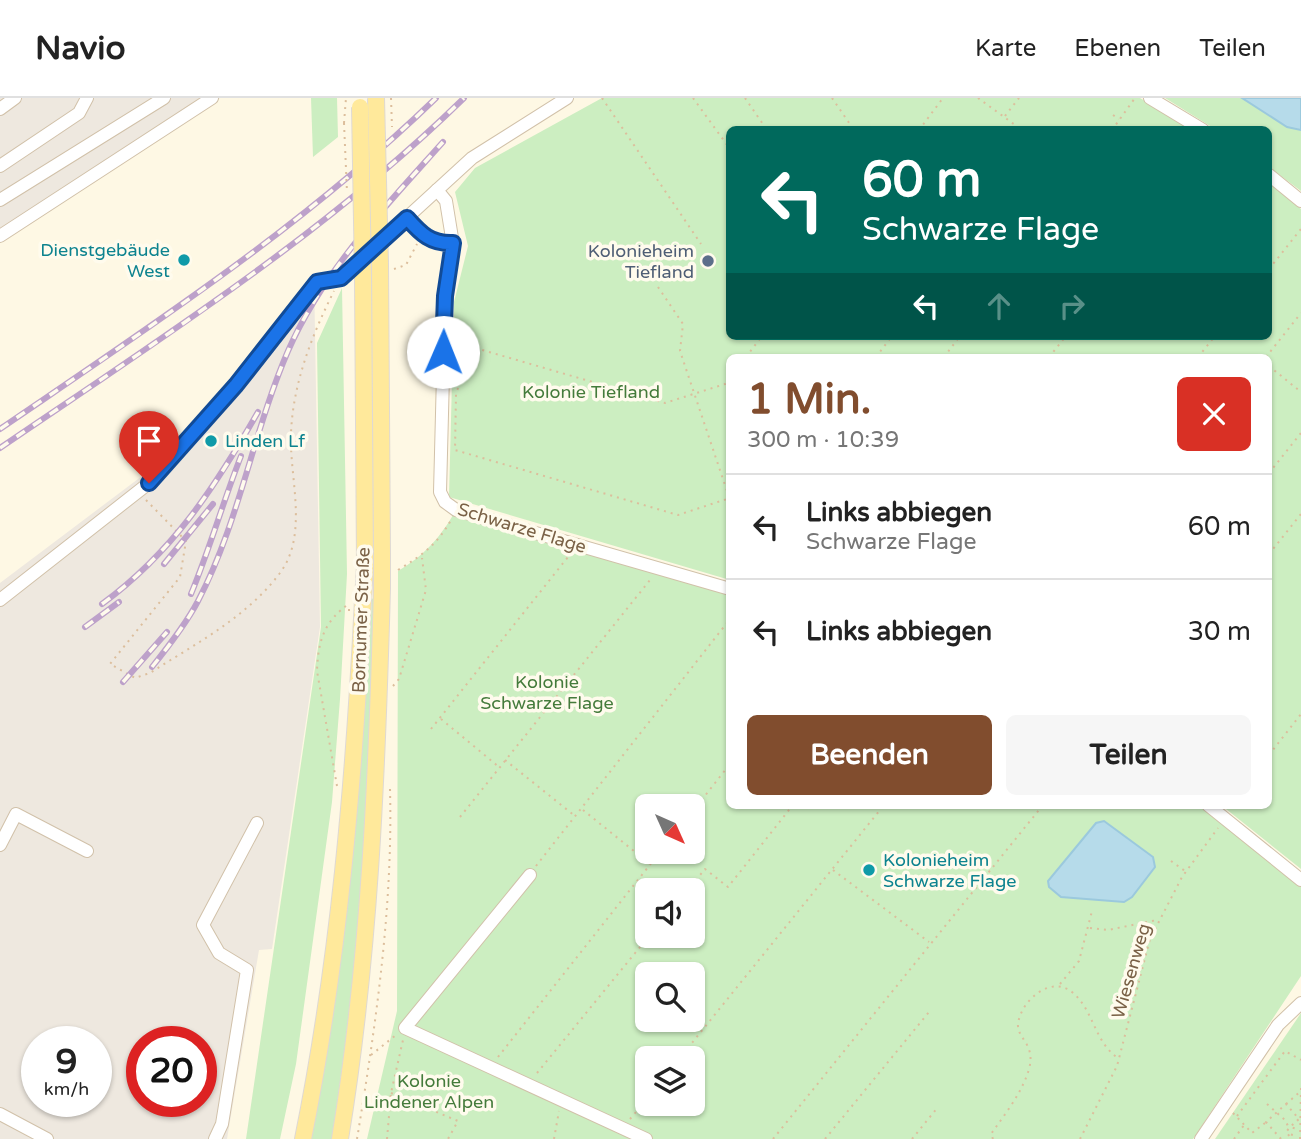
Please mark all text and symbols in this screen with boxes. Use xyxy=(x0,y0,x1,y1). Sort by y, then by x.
text: Navio xyxy=(35,29,126,68)
text: Karte xyxy=(975,34,1036,63)
text: Ebenen xyxy=(1074,34,1161,63)
text: Teilen xyxy=(1199,34,1266,63)
text: 60 m xyxy=(862,151,981,210)
icon: left xyxy=(747,154,838,245)
text: Schwarze Flage xyxy=(862,211,1099,249)
place label: Dienstgebäude West xyxy=(40,239,170,282)
place label: Kolonieheim Tiefland xyxy=(588,240,694,283)
marker: Dienstgebäude West xyxy=(176,252,192,268)
marker: Kolonieheim Tiefland xyxy=(700,253,716,269)
icon: left xyxy=(907,287,945,325)
icon: ahead xyxy=(980,287,1018,325)
icon: right xyxy=(1053,287,1091,325)
position arrow xyxy=(406,315,480,389)
text: 1 Min. xyxy=(747,374,871,425)
button: close xyxy=(1177,377,1251,451)
park label: Kolonie Tiefland xyxy=(522,381,660,403)
pin xyxy=(119,411,179,483)
icon: arrive xyxy=(130,422,168,460)
text: 300 m · 10:39 xyxy=(747,426,899,454)
place label: Linden Lf xyxy=(225,430,305,452)
marker: Linden Lf xyxy=(203,433,219,449)
text: Links abbiegen xyxy=(806,497,992,528)
street label: Schwarze Flage xyxy=(455,498,589,558)
icon: left xyxy=(747,508,785,546)
text: 60 m xyxy=(1188,511,1251,542)
text: Schwarze Flage xyxy=(806,528,977,556)
street label: Bornumer Straße xyxy=(347,547,375,693)
icon: left xyxy=(747,613,785,651)
text: Links abbiegen xyxy=(806,616,992,647)
text: 30 m xyxy=(1188,616,1251,647)
park label: Kolonie Schwarze Flage xyxy=(480,671,614,714)
button: Beenden xyxy=(747,715,992,795)
button: Teilen xyxy=(1006,715,1251,795)
north arrow xyxy=(635,794,705,864)
map controls xyxy=(635,794,705,1116)
place label: Kolonieheim Schwarze Flage xyxy=(883,849,1016,892)
marker: Kolonieheim Schwarze Flage xyxy=(861,862,877,878)
button: sound xyxy=(635,878,705,948)
street label: Wiesenweg xyxy=(1107,921,1155,1021)
button: search xyxy=(635,962,705,1032)
speed limit sign: 20 xyxy=(126,1026,217,1117)
text: 9 xyxy=(56,1041,77,1083)
button: layers xyxy=(635,1046,705,1116)
park label: Kolonie Lindener Alpen xyxy=(364,1070,494,1113)
text: km/h xyxy=(44,1078,89,1100)

